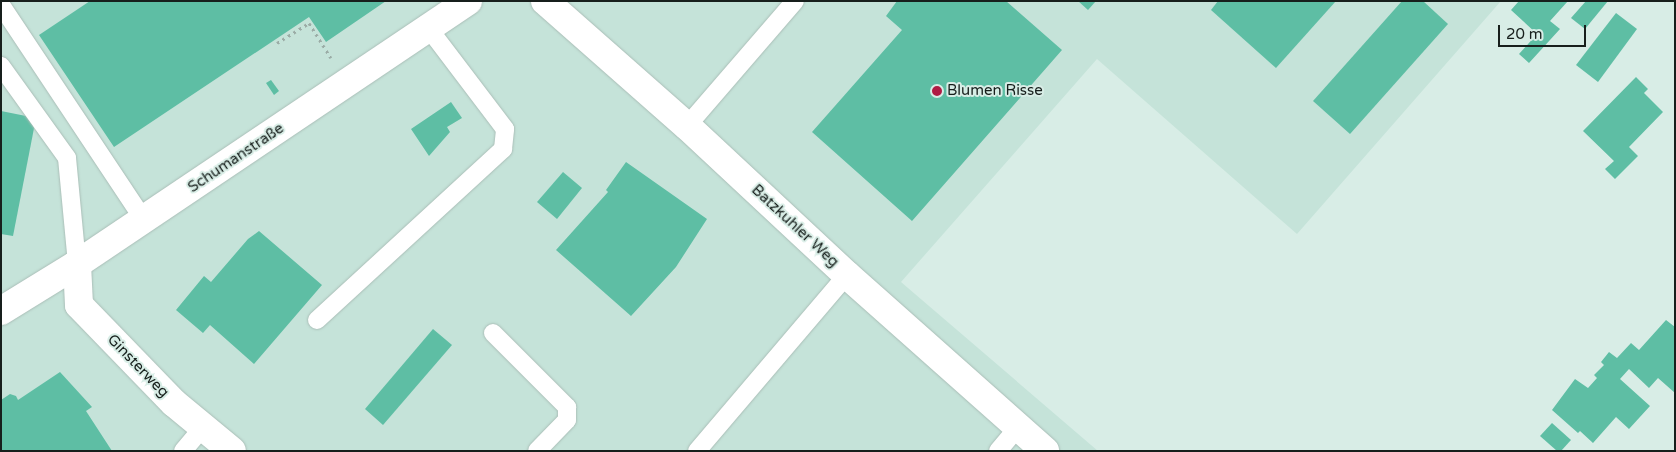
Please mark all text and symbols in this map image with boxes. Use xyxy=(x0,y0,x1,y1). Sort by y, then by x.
scale bar xyxy=(1501,15,1588,47)
text: 20 m xyxy=(1506,25,1543,43)
place label: Blumen Risse xyxy=(947,82,1043,100)
marker: Blumen Risse xyxy=(931,85,943,97)
street label: Schumanstraße xyxy=(185,119,287,197)
street label: Batzkuhler Weg xyxy=(748,181,842,271)
street label: Ginsterweg xyxy=(103,331,173,401)

